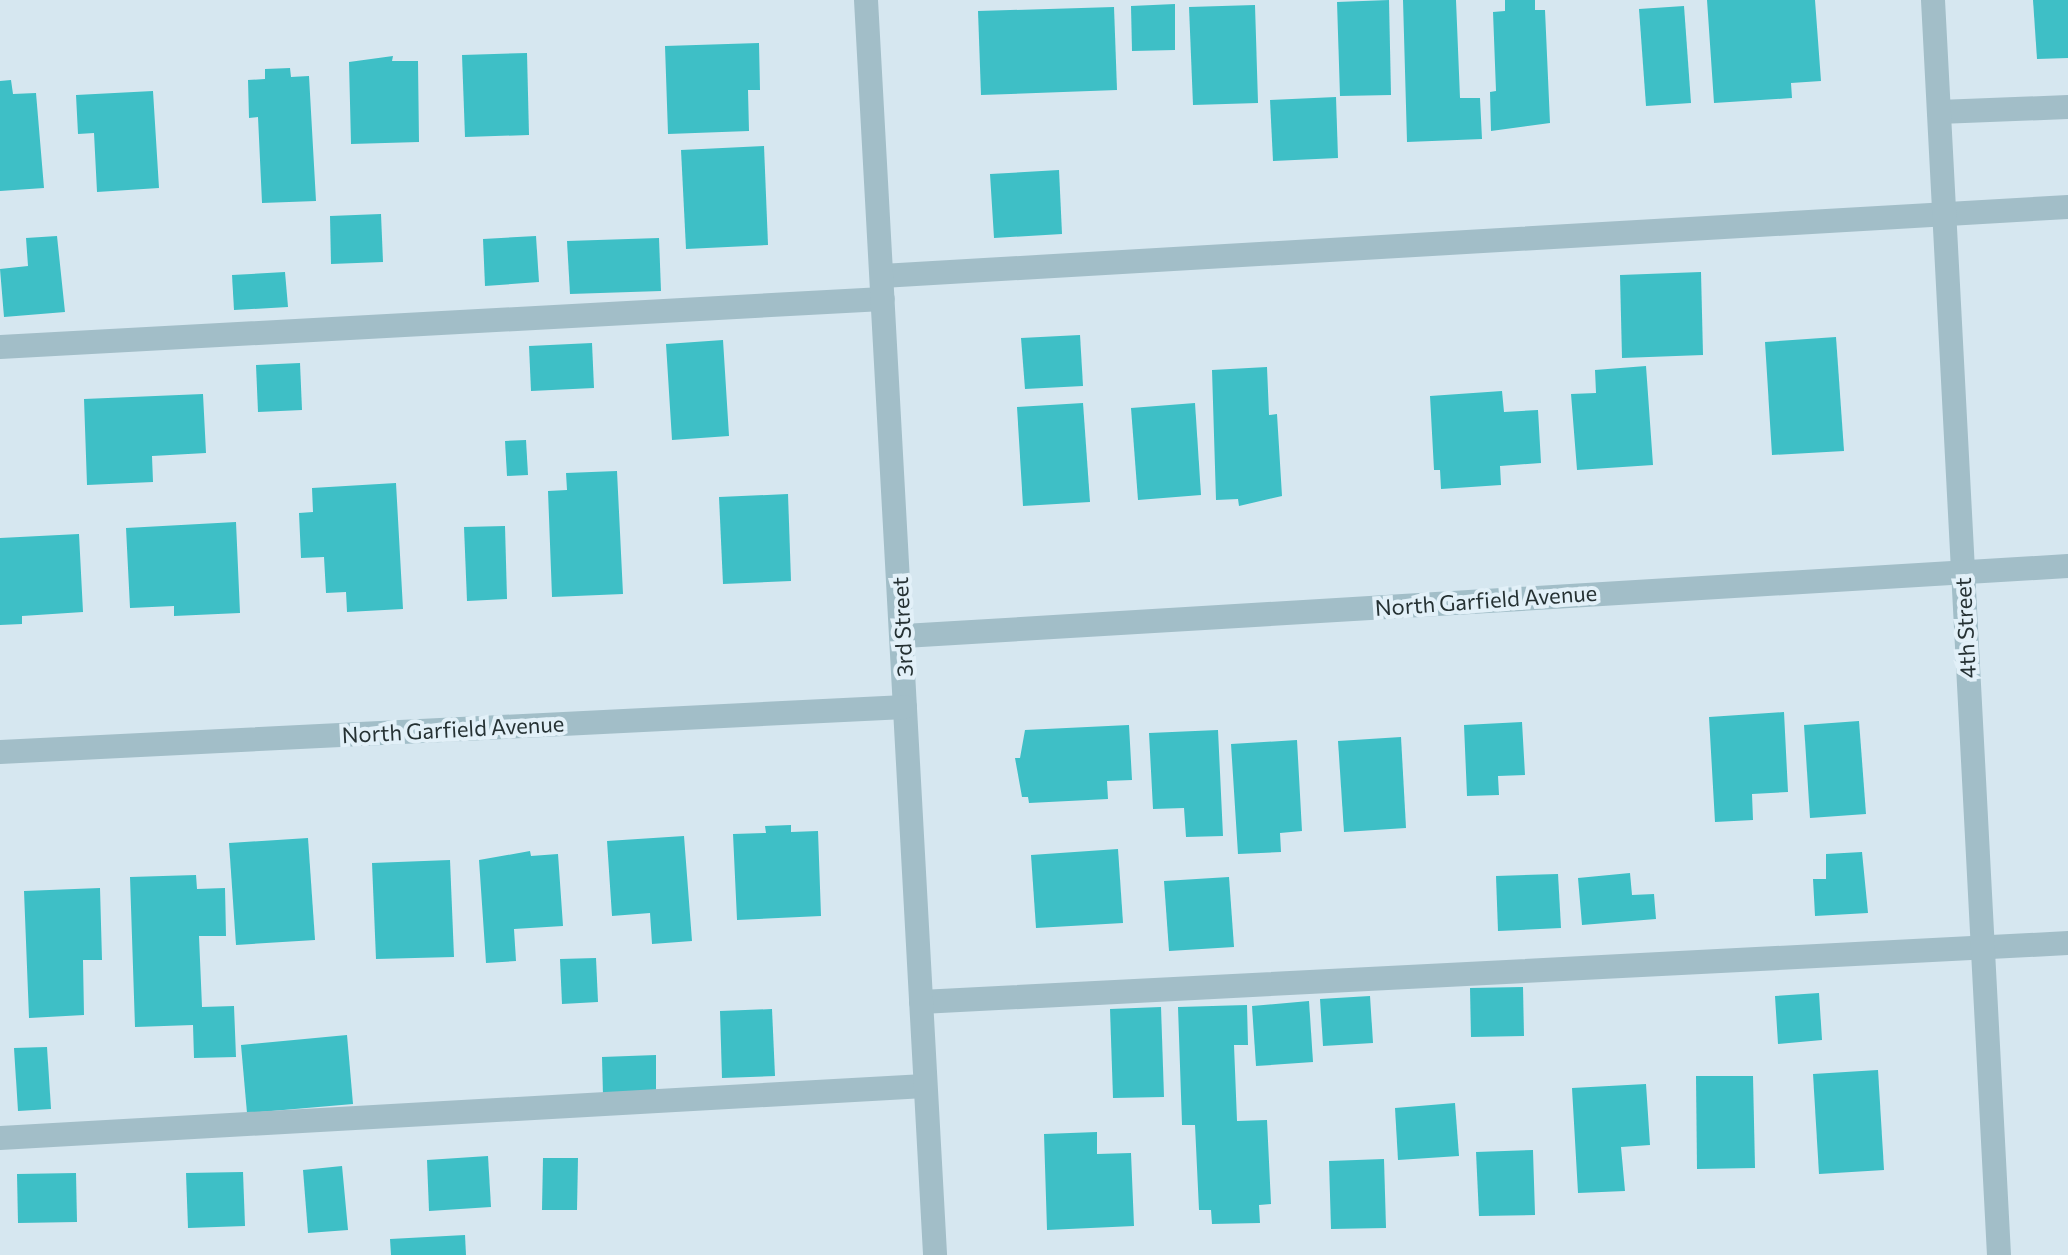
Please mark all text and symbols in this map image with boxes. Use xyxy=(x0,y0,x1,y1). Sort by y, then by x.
street label: 3rd Street xyxy=(886,576,918,678)
street label: 4th Street xyxy=(1949,577,1981,679)
street label: North Garfield Avenue xyxy=(1374,579,1598,621)
street label: North Garfield Avenue xyxy=(341,710,565,748)

